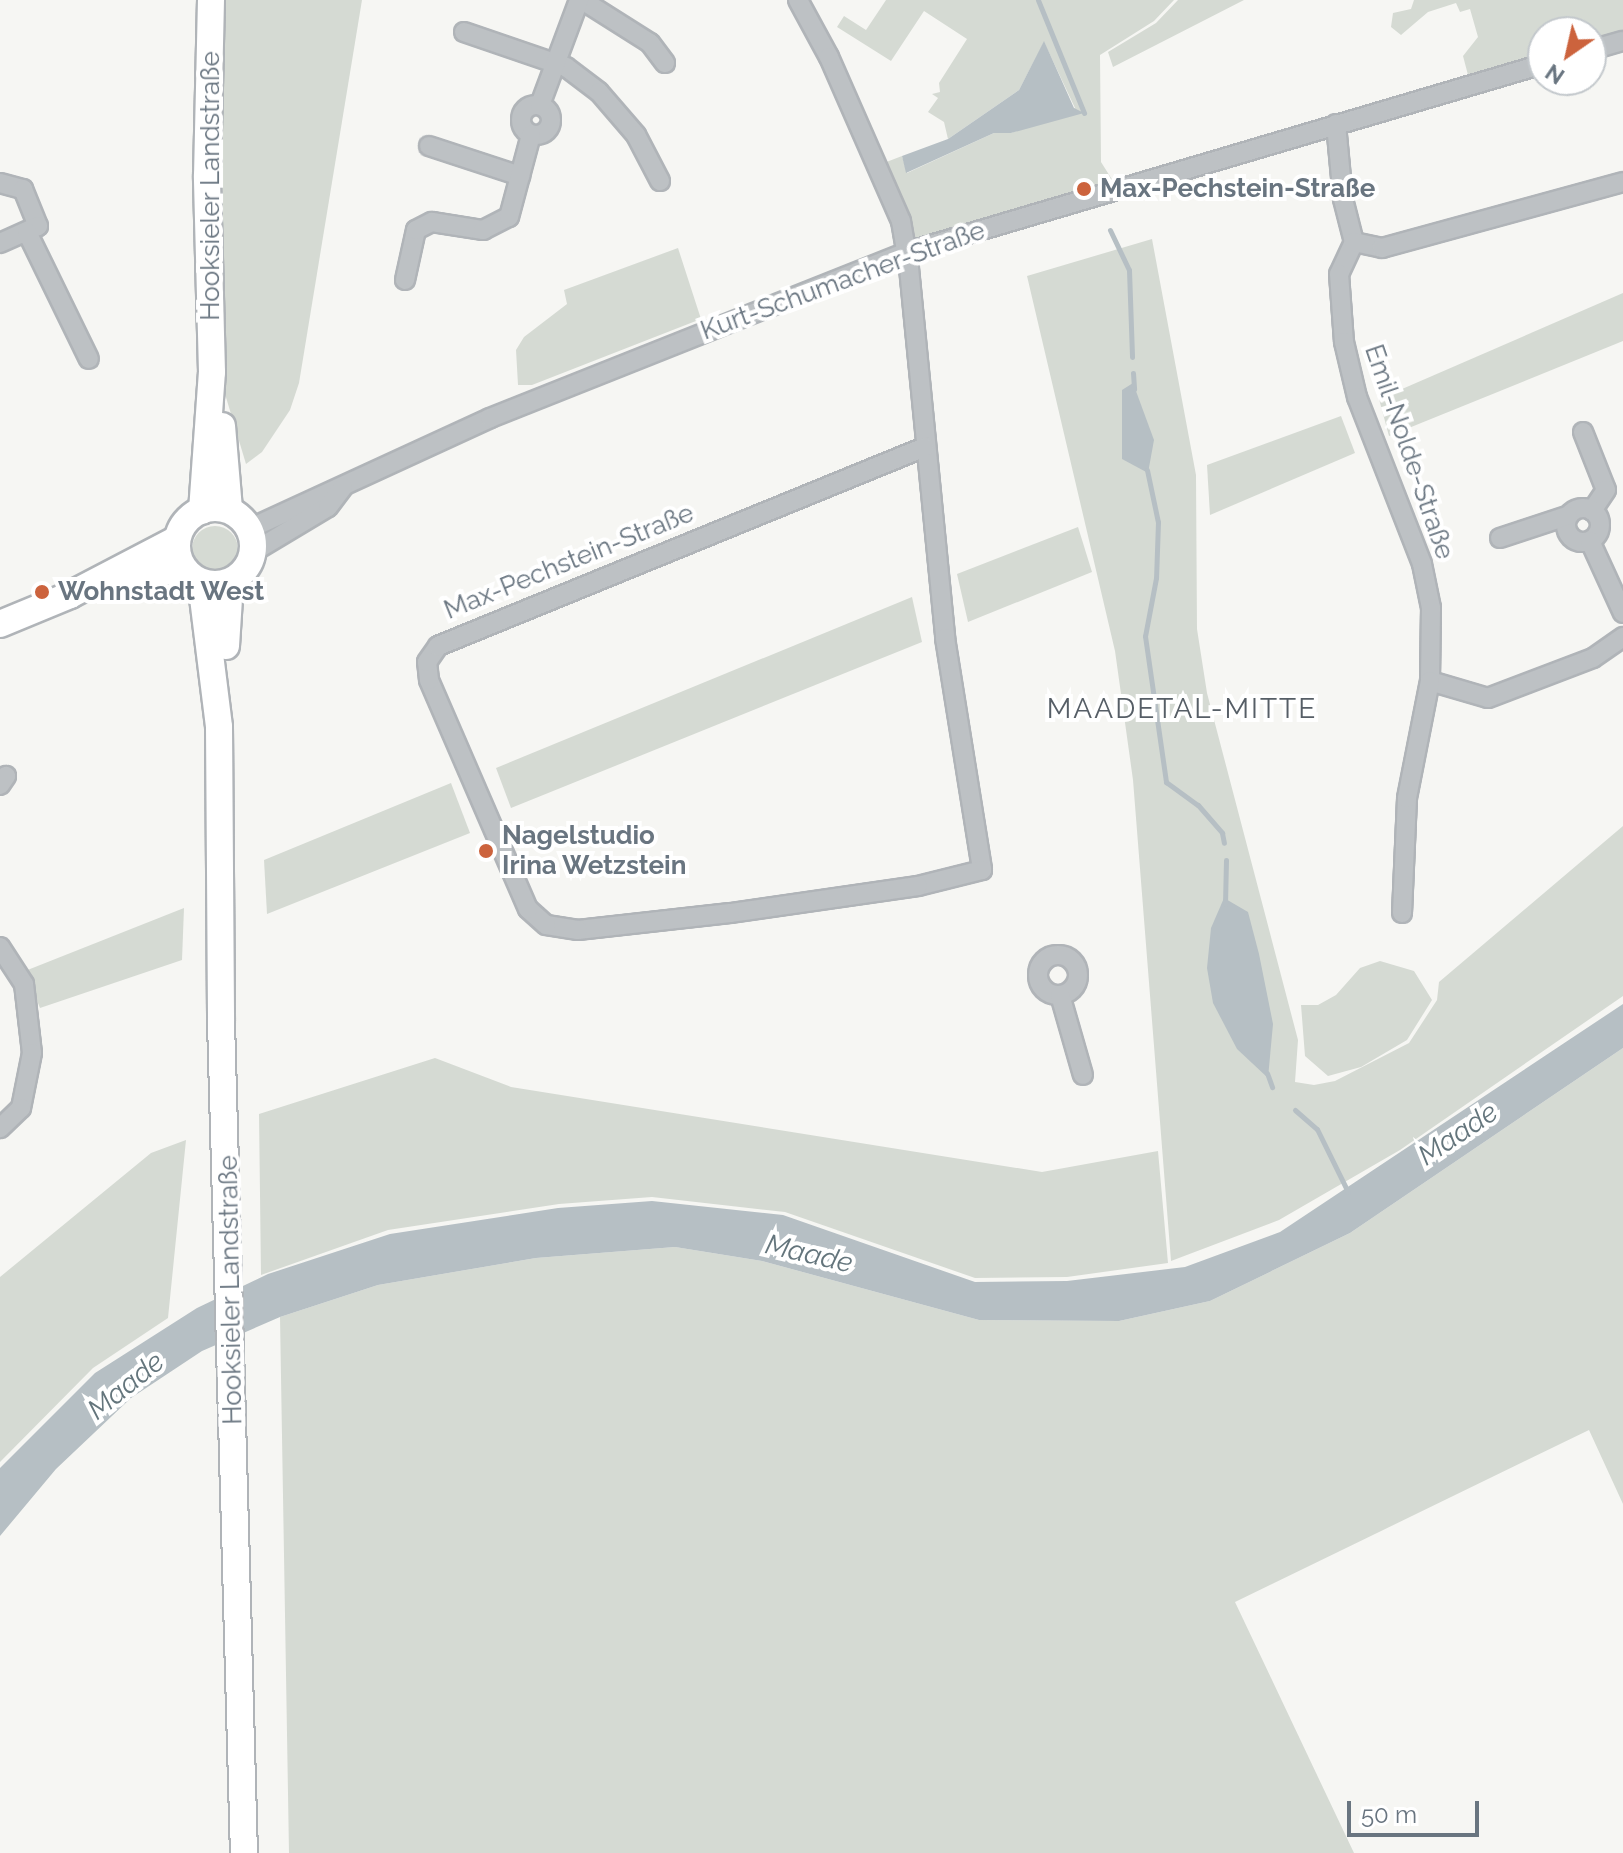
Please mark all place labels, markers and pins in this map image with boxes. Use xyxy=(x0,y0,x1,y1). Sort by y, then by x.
place label: Max-Pechstein-Straße xyxy=(1100,173,1375,205)
marker: Max-Pechstein-Straße xyxy=(1075,180,1093,198)
place label: Wohnstadt West xyxy=(58,576,265,608)
marker: Wohnstadt West xyxy=(33,583,51,601)
place label: Nagelstudio Irina Wetzstein xyxy=(502,820,687,882)
marker: Nagelstudio Irina Wetzstein xyxy=(477,842,495,860)

